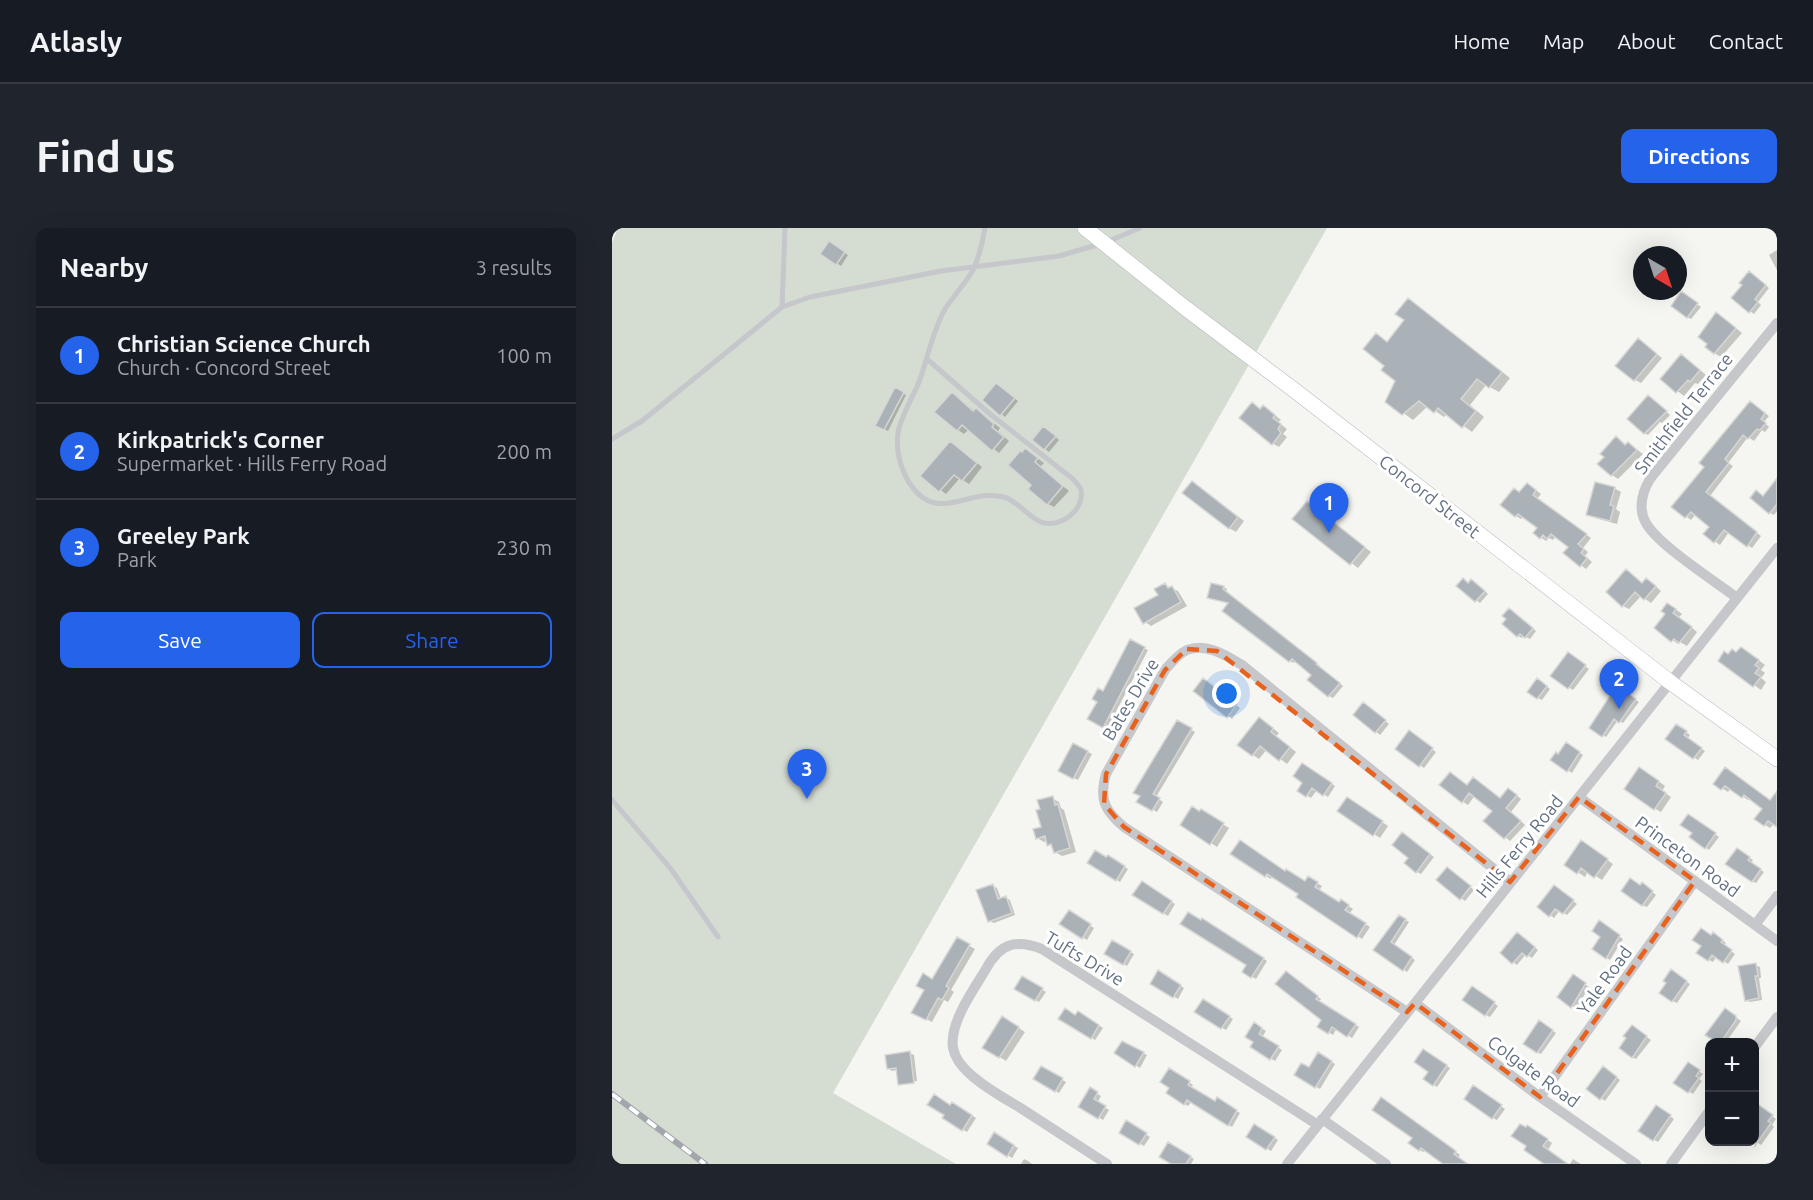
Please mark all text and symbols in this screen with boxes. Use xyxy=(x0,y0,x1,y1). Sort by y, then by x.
text: Atlasly xyxy=(30,26,122,57)
text: Home xyxy=(1453,29,1510,53)
text: Map xyxy=(1543,29,1584,53)
text: About xyxy=(1617,29,1676,53)
text: Contact xyxy=(1709,29,1783,53)
button: Directions xyxy=(1621,129,1777,183)
text: Find us xyxy=(36,133,175,180)
north arrow xyxy=(1633,246,1687,300)
text: Nearby xyxy=(60,253,148,282)
text: 3 results xyxy=(476,256,552,279)
text: Christian Science Church xyxy=(117,331,371,356)
text: 1 xyxy=(74,344,85,367)
text: 100 m xyxy=(496,344,552,367)
street label: Smithfield Terrace xyxy=(1630,349,1736,477)
text: Church · Concord Street xyxy=(117,356,330,379)
text: Kirkpatrick's Corner xyxy=(117,427,324,452)
text: 2 xyxy=(74,440,85,463)
text: 200 m xyxy=(496,440,552,463)
street label: Concord Street xyxy=(1376,450,1484,542)
text: Supermarket · Hills Ferry Road xyxy=(117,452,387,475)
pin: 1 xyxy=(1310,484,1348,533)
text: Greeley Park xyxy=(117,523,250,548)
text: 3 xyxy=(74,536,85,559)
text: 230 m xyxy=(496,536,552,559)
text: Park xyxy=(117,548,157,571)
button: Save xyxy=(60,612,300,668)
button: Share xyxy=(312,612,552,668)
street label: Bates Drive xyxy=(1098,654,1162,744)
pin: 2 xyxy=(1600,660,1638,709)
your location xyxy=(1212,679,1241,708)
pin: 3 xyxy=(788,750,826,799)
street label: Hills Ferry Road xyxy=(1472,791,1566,901)
street label: Princeton Road xyxy=(1632,811,1744,901)
street label: Tufts Drive xyxy=(1042,927,1128,989)
street label: Yale Road xyxy=(1573,942,1635,1018)
street label: Colgate Road xyxy=(1484,1031,1584,1111)
map controls xyxy=(1705,1038,1759,1146)
button: + xyxy=(1705,1038,1759,1092)
button: − xyxy=(1705,1092,1759,1146)

